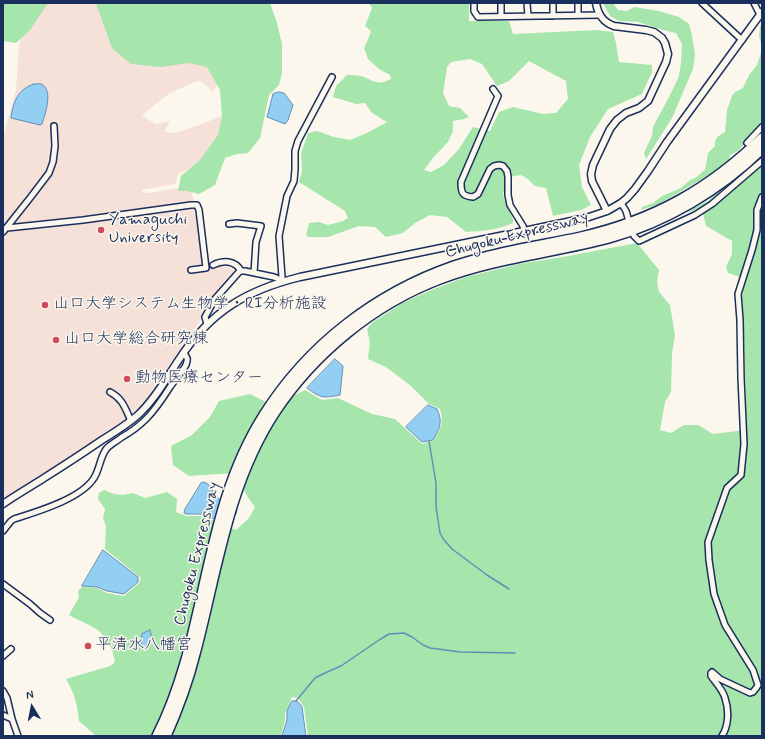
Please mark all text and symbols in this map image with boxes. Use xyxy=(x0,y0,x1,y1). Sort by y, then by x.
street label: Chugoku Expressway xyxy=(443,209,591,263)
place label: Yamaguchi University xyxy=(109,211,187,249)
marker: Yamaguchi University xyxy=(96,225,106,235)
place label: 山口大学システム生物学・RI分析施設 xyxy=(53,295,327,315)
marker: 山口大学システム生物学・RI分析施設 xyxy=(40,300,50,310)
place label: 山口大学総合研究棟 xyxy=(64,330,208,350)
marker: 山口大学総合研究棟 xyxy=(51,335,61,345)
place label: 動物医療センター xyxy=(135,369,263,389)
marker: 動物医療センター xyxy=(122,374,132,384)
street label: Chugoku Expressway xyxy=(171,480,225,628)
place label: 平清水八幡宮 xyxy=(96,636,192,656)
marker: 平清水八幡宮 xyxy=(83,641,93,651)
north arrow xyxy=(12,687,52,727)
text: N xyxy=(25,688,35,703)

